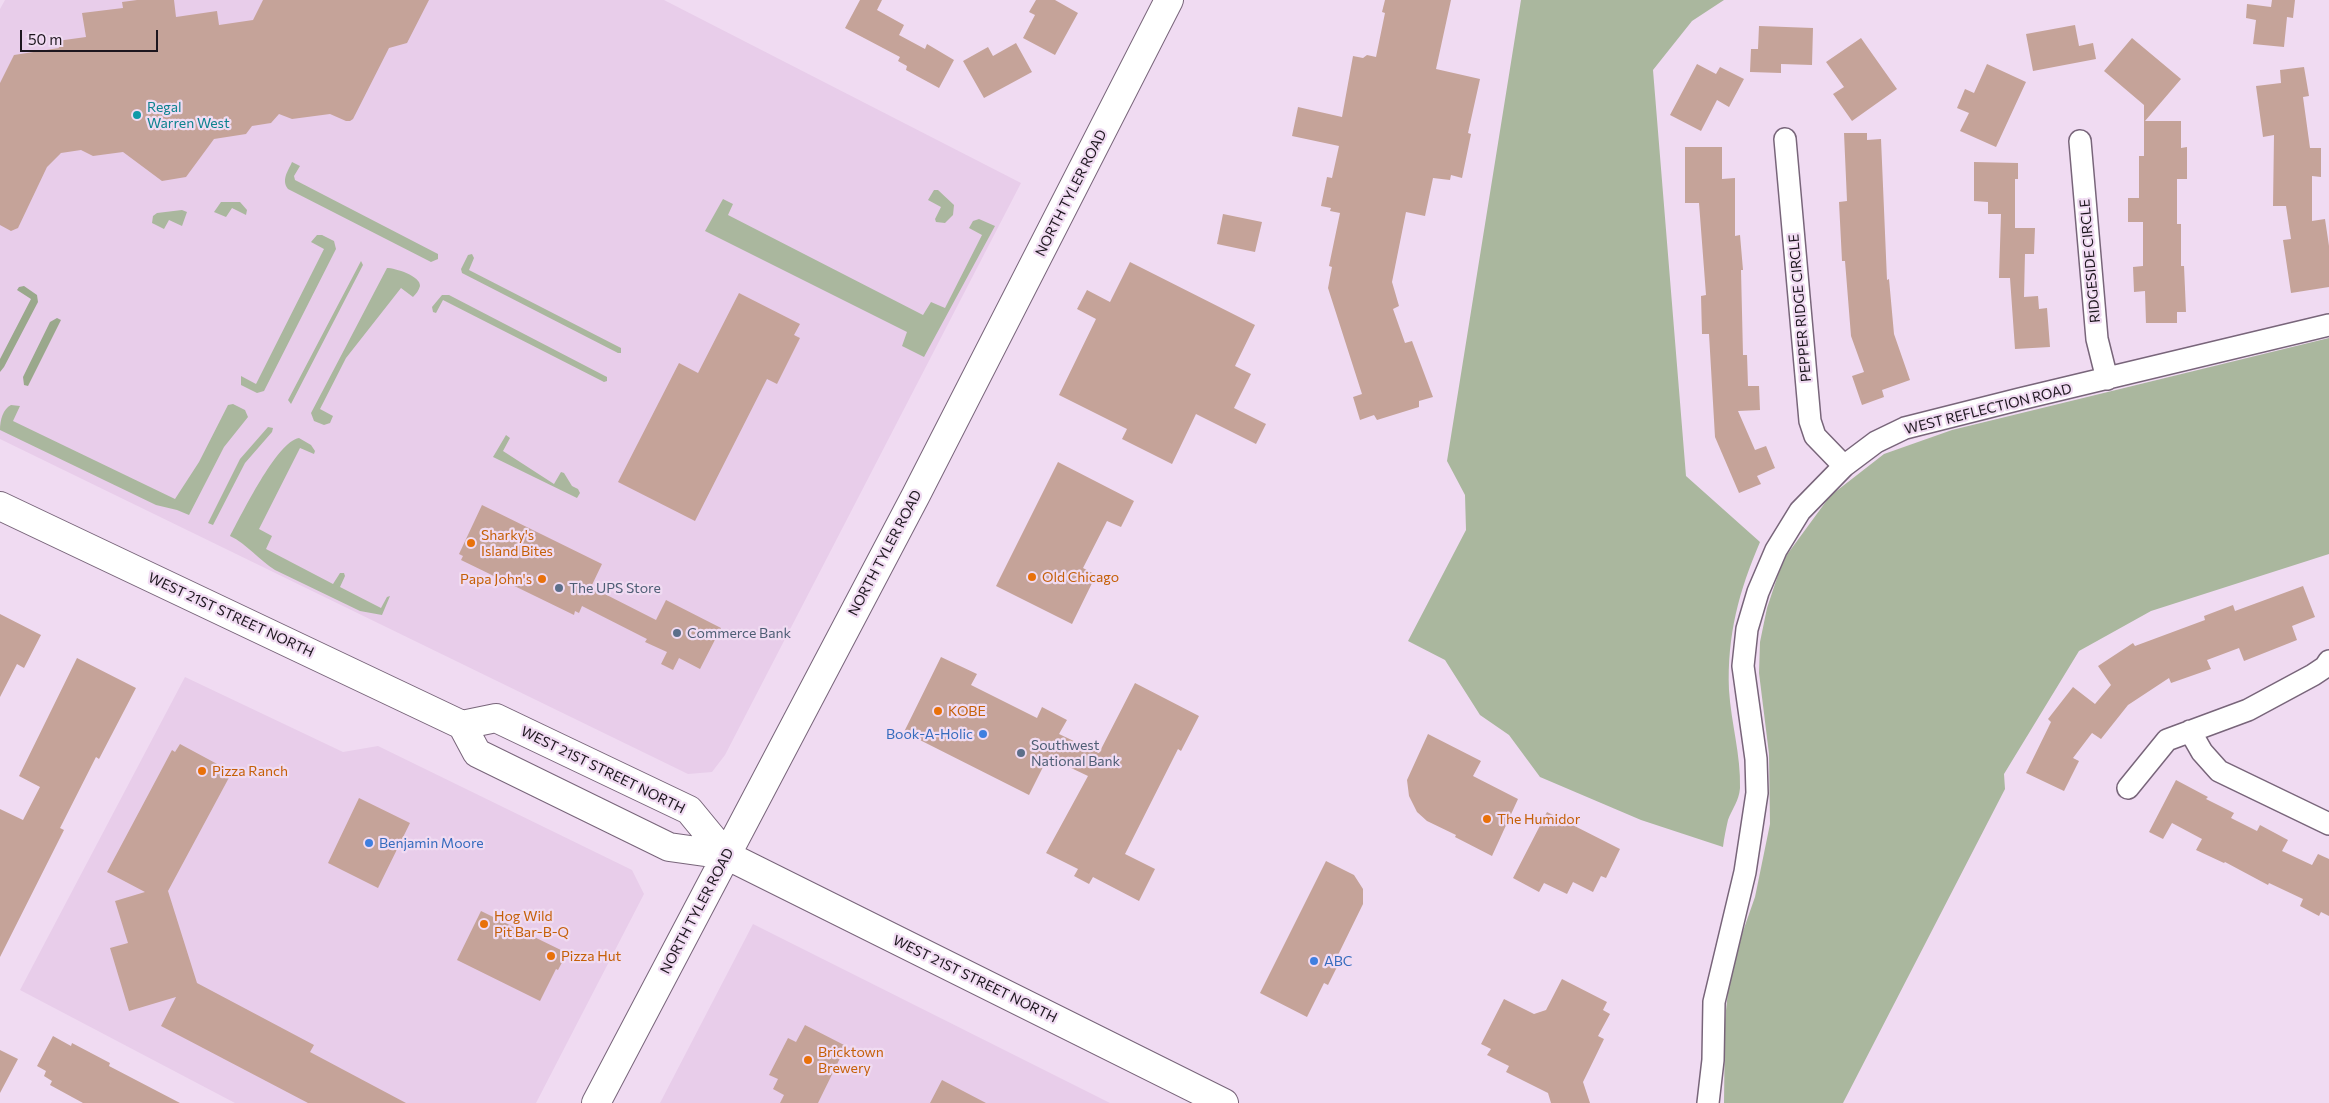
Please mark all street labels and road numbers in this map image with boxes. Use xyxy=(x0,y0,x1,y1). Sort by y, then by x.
street label: NORTH TYLER ROAD xyxy=(1032,127,1110,259)
street label: RIDGESIDE CIRCLE xyxy=(2076,198,2104,324)
street label: PEPPER RIDGE CIRCLE xyxy=(1785,233,1815,383)
street label: WEST REFLECTION ROAD xyxy=(1903,380,2073,438)
street label: NORTH TYLER ROAD xyxy=(845,487,925,619)
street label: WEST 21ST STREET NORTH xyxy=(145,569,317,661)
street label: WEST 21ST STREET NORTH xyxy=(518,723,688,817)
street label: NORTH TYLER ROAD xyxy=(657,845,737,977)
street label: WEST 21ST STREET NORTH xyxy=(890,932,1060,1026)

